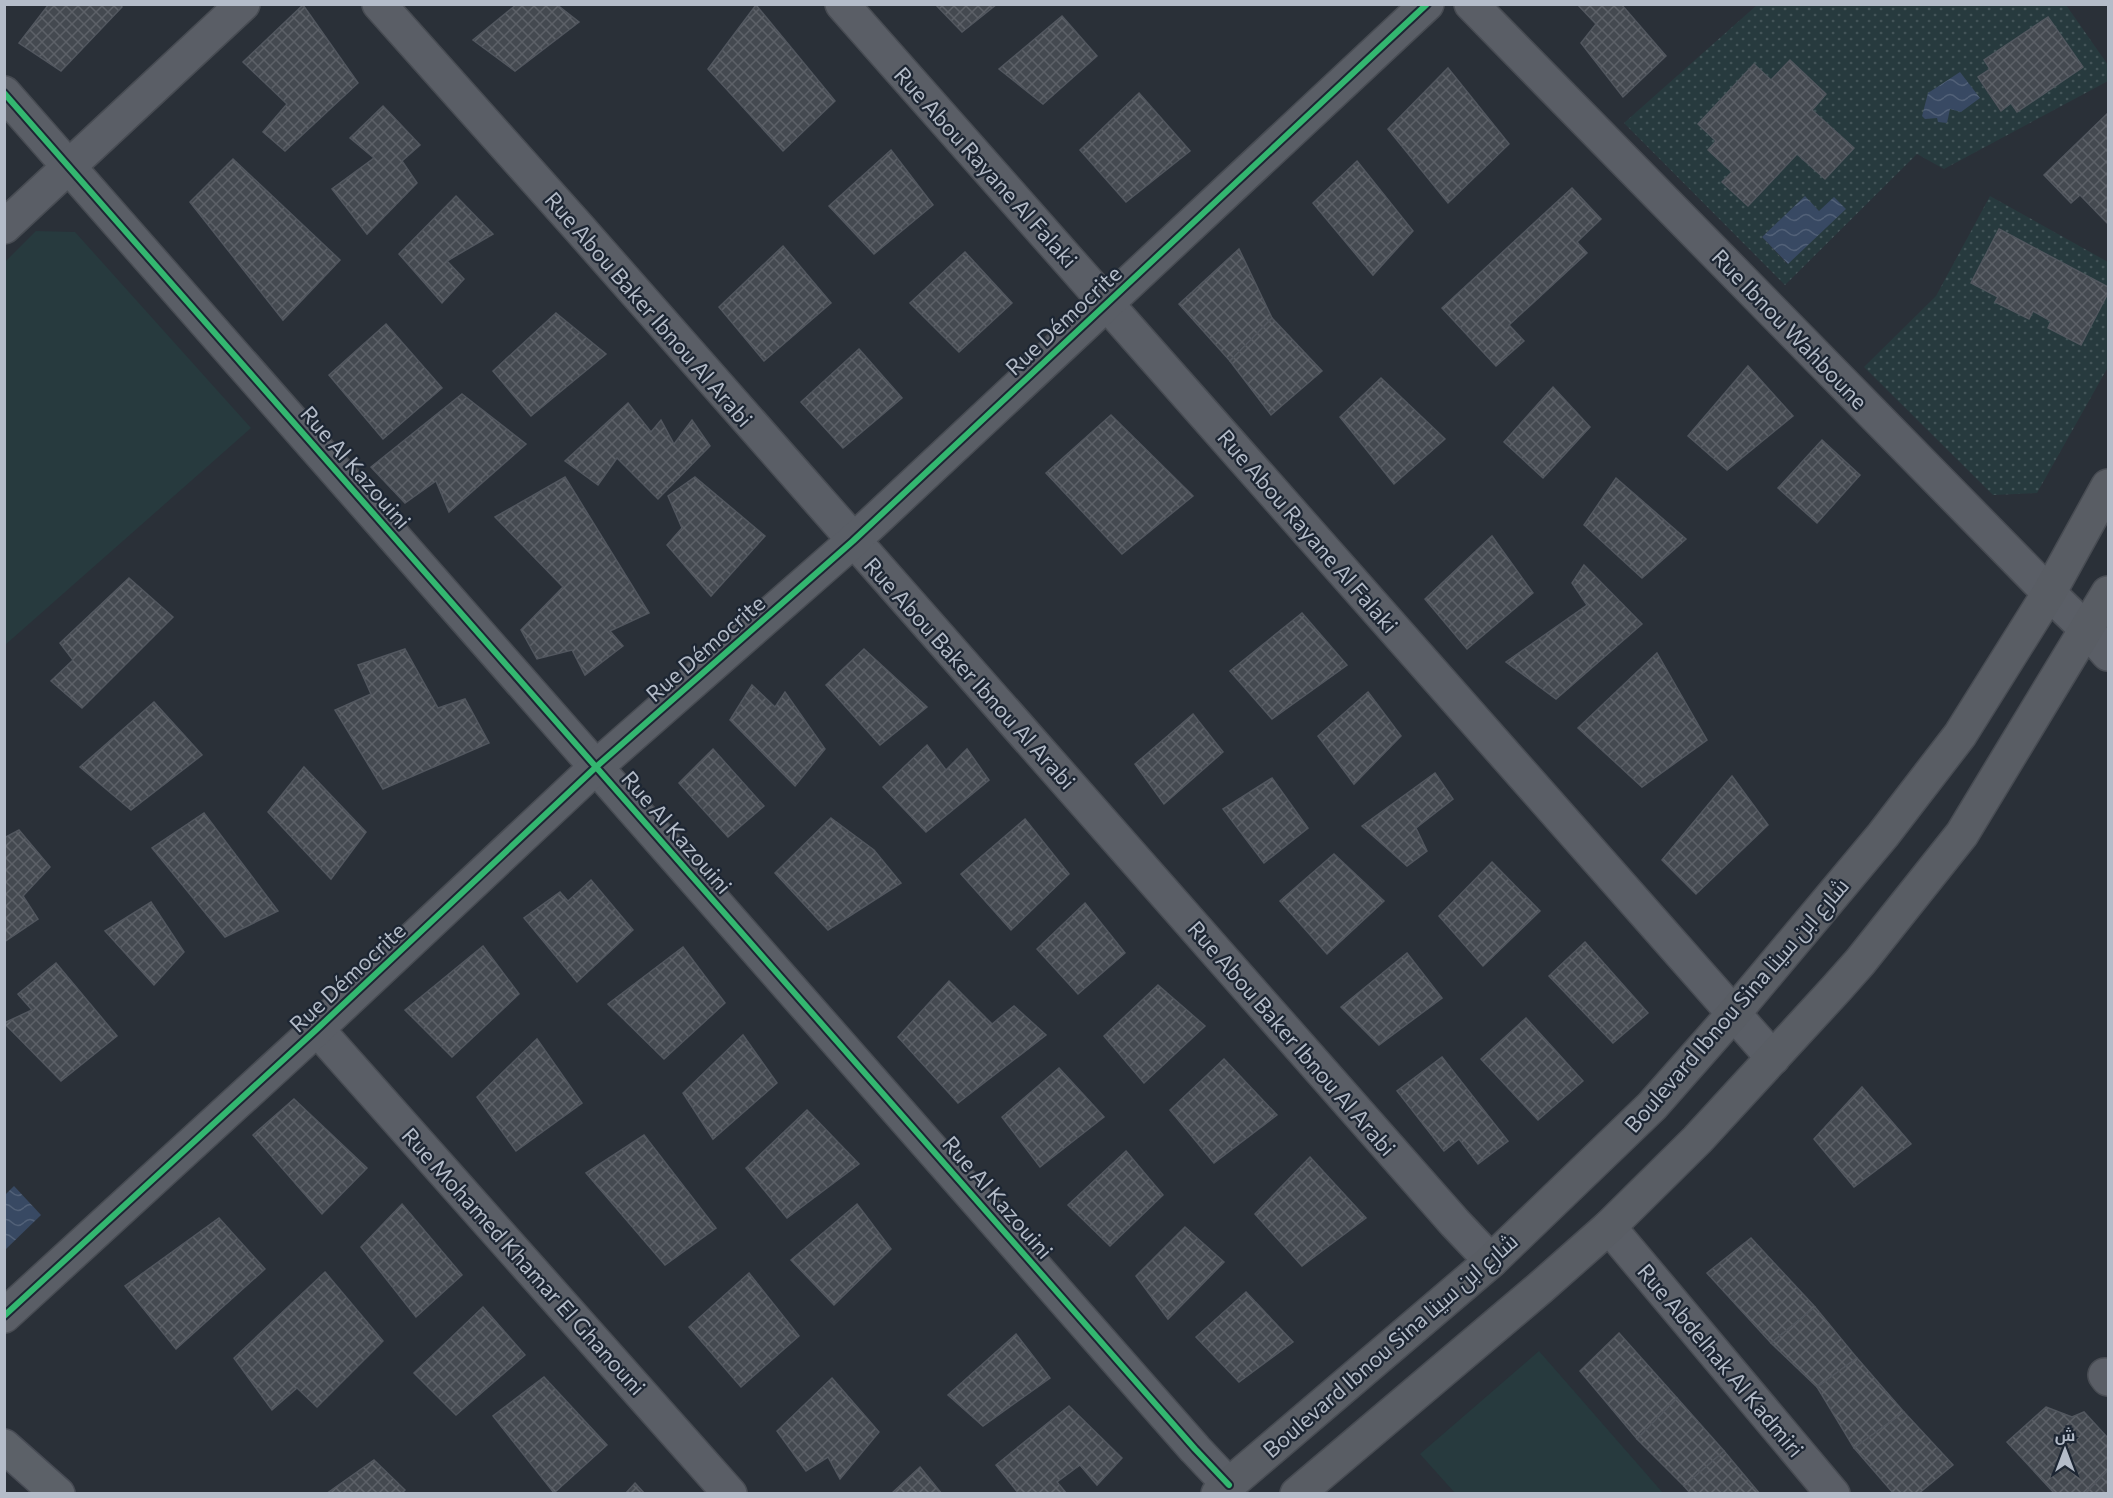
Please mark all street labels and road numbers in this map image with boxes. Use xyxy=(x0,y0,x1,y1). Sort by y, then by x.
street label: Rue Abou Rayane Al Falaki xyxy=(889,61,1083,273)
street label: Rue Abou Baker Ibnou Al Arabi xyxy=(540,186,758,432)
street label: Rue Ibnou Wahboune xyxy=(1707,243,1873,415)
street label: Rue Démocrite xyxy=(999,259,1127,381)
street label: Rue Al Kazouini xyxy=(295,400,417,534)
street label: Rue Abou Rayane Al Falaki xyxy=(1212,424,1404,638)
street label: Rue Abou Baker Ibnou Al Arabi xyxy=(859,552,1081,794)
street label: Rue Démocrite xyxy=(640,589,770,707)
street label: Rue Al Kazouini xyxy=(616,765,738,899)
street label: Boulevard Ibnou Sina شارع ابن سينا xyxy=(1618,872,1855,1139)
street label: Rue Abou Baker Ibnou Al Arabi xyxy=(1183,915,1401,1161)
street label: Rue Démocrite xyxy=(283,916,411,1038)
street label: Rue Mohamed Khamar El Ghanouni xyxy=(397,1122,651,1400)
street label: Rue Al Kazouini xyxy=(937,1130,1059,1264)
street label: Boulevard Ibnou Sina شارع ابن سينا xyxy=(1257,1227,1524,1464)
street label: Rue Abdelhak Al Kadmiri xyxy=(1632,1258,1810,1462)

